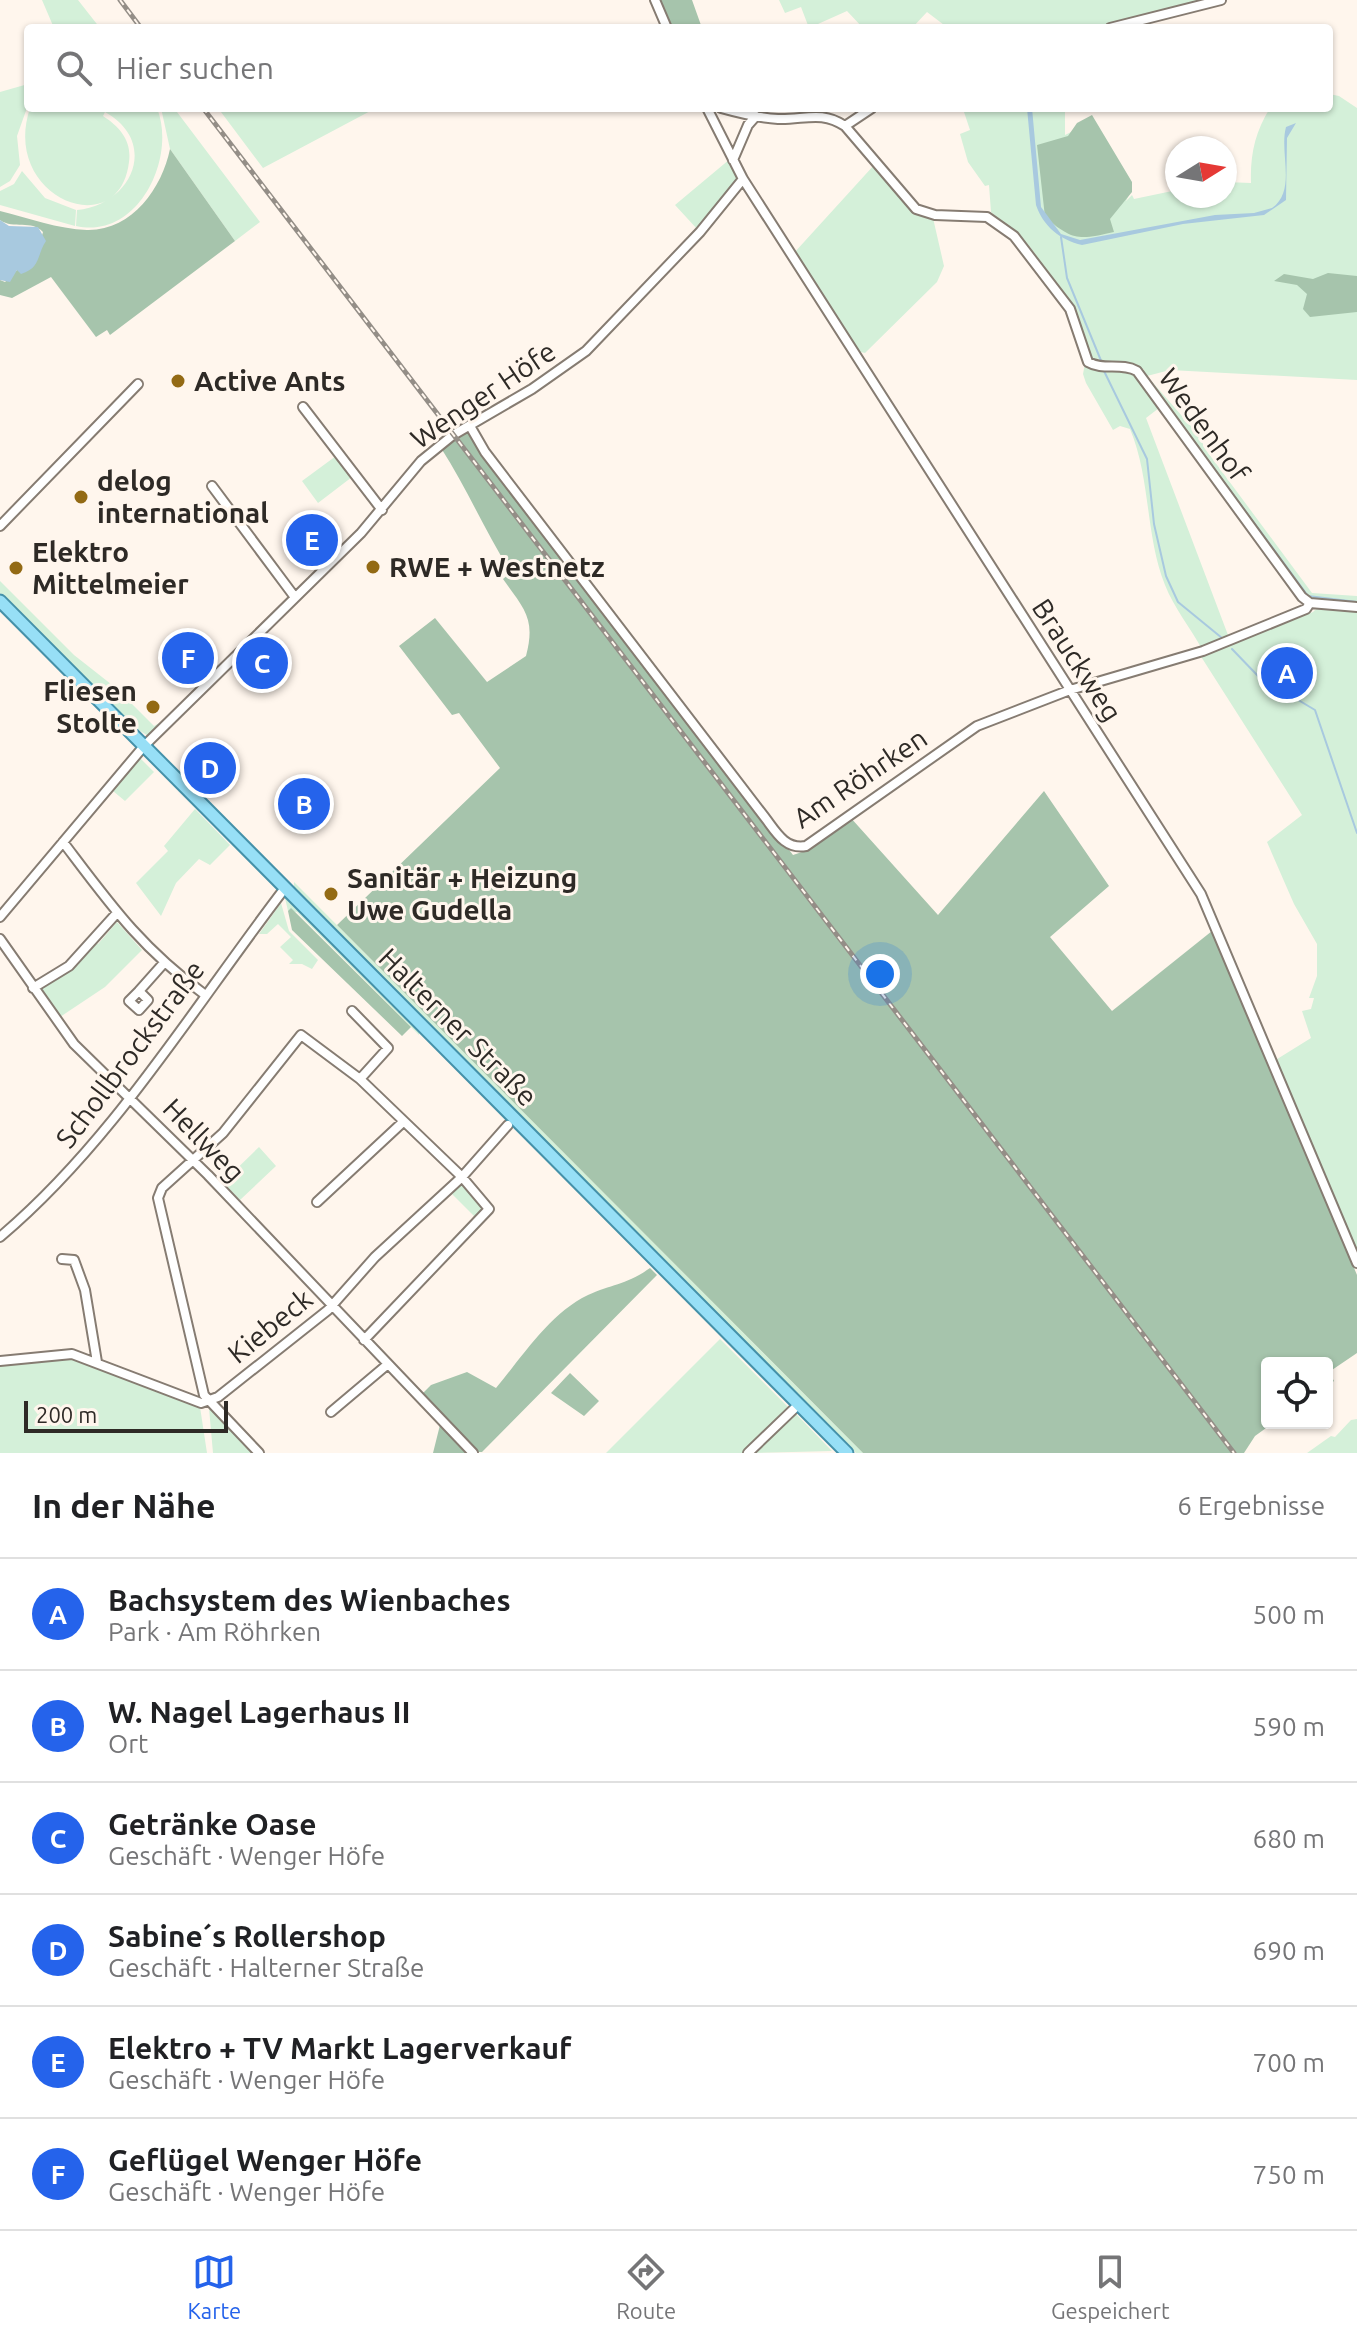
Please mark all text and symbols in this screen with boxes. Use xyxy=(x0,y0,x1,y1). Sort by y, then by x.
search box xyxy=(24,24,1333,112)
icon: search xyxy=(52,46,96,90)
text: Hier suchen xyxy=(116,51,274,85)
north arrow xyxy=(1165,136,1237,208)
street label: Wenger Höfe xyxy=(405,335,561,454)
street label: Wedenhof xyxy=(1153,362,1256,487)
place label: Active Ants xyxy=(194,365,345,396)
marker: Active Ants xyxy=(169,372,187,390)
place label: delog international xyxy=(97,465,269,528)
marker: delog international xyxy=(72,488,90,506)
pin: E xyxy=(286,510,338,570)
place label: Elektro Mittelmeier xyxy=(32,536,189,599)
place label: RWE + Westnetz xyxy=(389,551,605,582)
marker: RWE + Westnetz xyxy=(364,558,382,576)
marker: Elektro Mittelmeier xyxy=(7,559,25,577)
street label: Brauckweg xyxy=(1027,593,1128,727)
pin: F xyxy=(162,628,214,688)
pin: C xyxy=(236,633,288,693)
pin: A xyxy=(1261,643,1313,703)
place label: Fliesen Stolte xyxy=(43,675,137,738)
marker: Fliesen Stolte xyxy=(144,698,162,716)
street label: Am Röhrken xyxy=(787,722,932,834)
pin: D xyxy=(184,738,236,798)
pin: B xyxy=(278,774,330,834)
place label: Sanitär + Heizung Uwe Gudella xyxy=(347,862,577,925)
marker: Sanitär + Heizung Uwe Gudella xyxy=(322,885,340,903)
street label: Halterner Straße xyxy=(373,942,543,1112)
street label: Schollbrockstraße xyxy=(49,954,210,1153)
your location xyxy=(860,954,900,994)
street label: Hellweg xyxy=(157,1092,251,1187)
street label: Kiebeck xyxy=(222,1282,318,1369)
map controls xyxy=(1261,1357,1333,1429)
button: locate xyxy=(1261,1357,1333,1429)
scale bar xyxy=(24,1397,228,1433)
text: 200 m xyxy=(36,1402,97,1427)
text: In der Nähe xyxy=(32,1486,215,1524)
text: 6 Ergebnisse xyxy=(1177,1491,1325,1520)
text: Bachsystem des Wienbaches xyxy=(108,1583,511,1617)
text: A xyxy=(49,1600,67,1629)
text: 500 m xyxy=(1253,1600,1325,1629)
text: Park · Am Röhrken xyxy=(108,1617,321,1646)
text: W. Nagel Lagerhaus II xyxy=(108,1695,410,1729)
text: B xyxy=(49,1712,67,1741)
text: 590 m xyxy=(1253,1712,1325,1741)
text: Ort xyxy=(108,1729,148,1758)
text: Getränke Oase xyxy=(108,1807,317,1841)
text: C xyxy=(50,1824,66,1853)
text: 680 m xyxy=(1253,1824,1325,1853)
text: Geschäft · Wenger Höfe xyxy=(108,1841,385,1870)
text: Sabine´s Rollershop xyxy=(108,1919,386,1953)
text: D xyxy=(49,1936,67,1965)
text: 690 m xyxy=(1253,1936,1325,1965)
text: Geschäft · Halterner Straße xyxy=(108,1953,424,1982)
text: Elektro + TV Markt Lagerverkauf xyxy=(108,2031,571,2065)
text: E xyxy=(50,2048,66,2077)
text: 700 m xyxy=(1253,2048,1325,2077)
text: Geschäft · Wenger Höfe xyxy=(108,2065,385,2094)
text: Geflügel Wenger Höfe xyxy=(108,2143,422,2177)
text: F xyxy=(51,2160,65,2189)
text: 750 m xyxy=(1253,2160,1325,2189)
text: Geschäft · Wenger Höfe xyxy=(108,2177,385,2206)
tab: Karte xyxy=(187,2250,241,2323)
tab: Route xyxy=(616,2250,676,2323)
tab: Gespeichert xyxy=(1051,2250,1170,2323)

